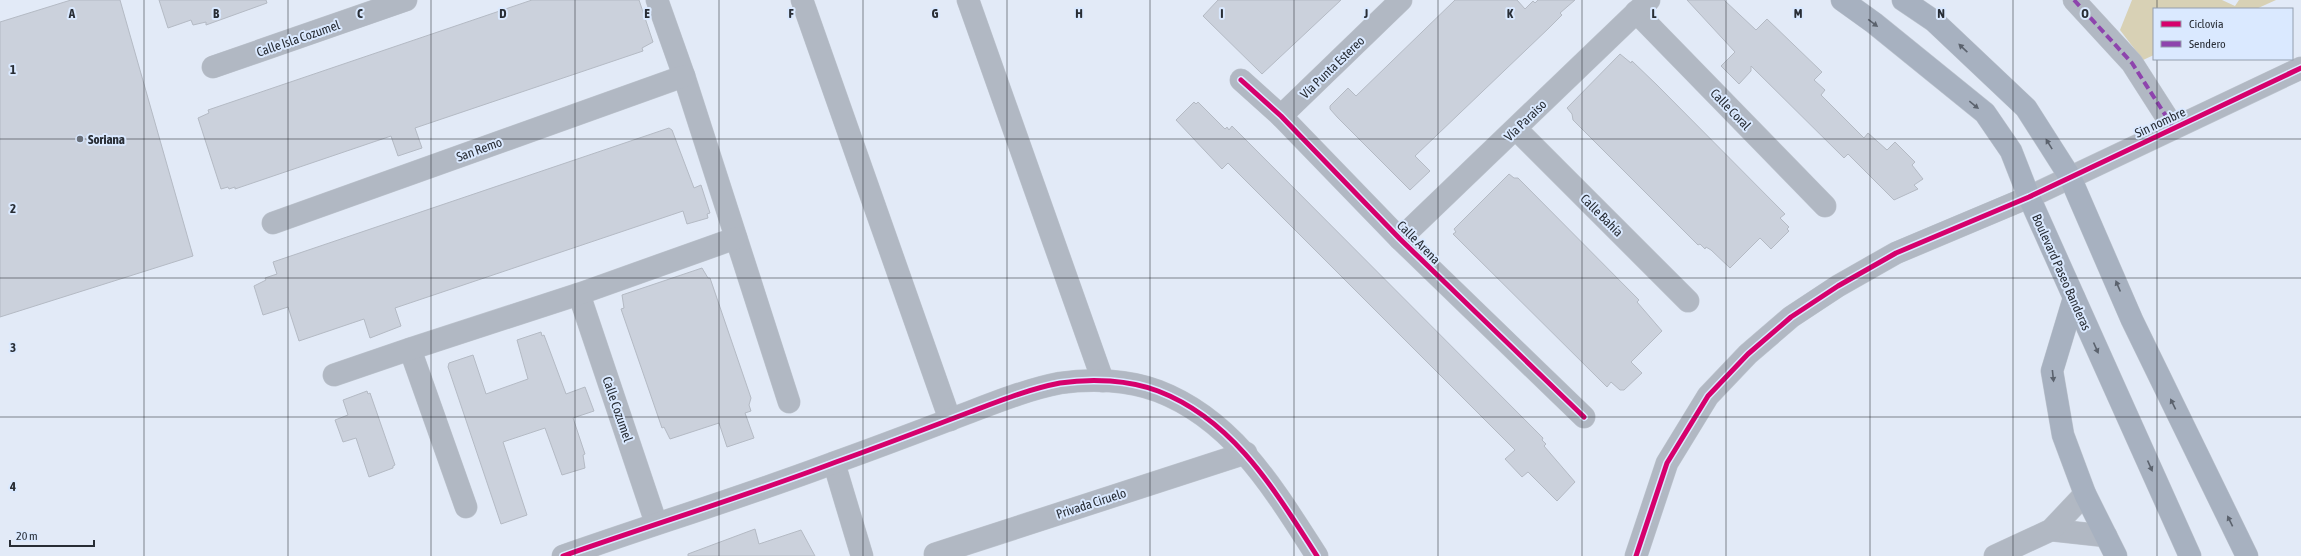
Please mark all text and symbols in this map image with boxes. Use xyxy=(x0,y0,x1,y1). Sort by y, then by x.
text: A xyxy=(68,6,76,21)
text: B xyxy=(213,6,220,21)
text: C xyxy=(357,6,363,21)
text: D xyxy=(499,6,507,21)
text: E xyxy=(644,6,650,21)
text: F xyxy=(788,6,794,21)
text: G xyxy=(932,6,939,21)
text: H xyxy=(1075,6,1083,21)
text: I xyxy=(1220,6,1224,21)
text: J xyxy=(1363,6,1368,21)
text: K xyxy=(1507,6,1514,21)
text: L xyxy=(1651,6,1657,21)
text: M xyxy=(1794,6,1803,21)
text: N xyxy=(1937,6,1945,21)
text: O xyxy=(2081,6,2089,21)
legend xyxy=(2153,8,2293,60)
street label: Calle Isla Cozumel xyxy=(255,17,342,60)
text: Ciclovía xyxy=(2189,17,2223,31)
one-way arrow xyxy=(1868,18,1879,27)
street label: Vía Punta Estereo xyxy=(1297,33,1367,102)
text: Sendero xyxy=(2189,37,2226,51)
one-way arrow xyxy=(1958,44,1968,53)
text: 1 xyxy=(10,62,16,77)
street label: Calle Coral xyxy=(1707,86,1754,133)
street label: Vía Paraiso xyxy=(1501,97,1549,144)
one-way arrow xyxy=(1969,100,1980,109)
street label: Sin nombre xyxy=(2132,104,2188,141)
place label: Soriana xyxy=(88,132,125,147)
marker: Soriana xyxy=(75,134,85,144)
street label: San Remo xyxy=(454,134,504,165)
one-way arrow xyxy=(2045,139,2053,150)
street label: Calle Bahía xyxy=(1577,191,1626,240)
text: 2 xyxy=(10,201,16,216)
street label: Boulevard Paseo Banderas xyxy=(2029,212,2094,333)
street label: Calle Arena xyxy=(1394,218,1443,267)
one-way arrow xyxy=(2114,280,2120,292)
text: 3 xyxy=(10,340,16,355)
one-way arrow xyxy=(2093,342,2099,353)
one-way arrow xyxy=(2050,370,2057,382)
street label: Calle Cozumel xyxy=(599,375,636,444)
one-way arrow xyxy=(2170,398,2176,410)
one-way arrow xyxy=(2147,461,2153,472)
text: 4 xyxy=(9,479,16,494)
street label: Privada Ciruelo xyxy=(1054,485,1128,522)
one-way arrow xyxy=(2227,515,2233,527)
scale bar xyxy=(10,522,94,548)
text: 20 m xyxy=(16,529,38,543)

